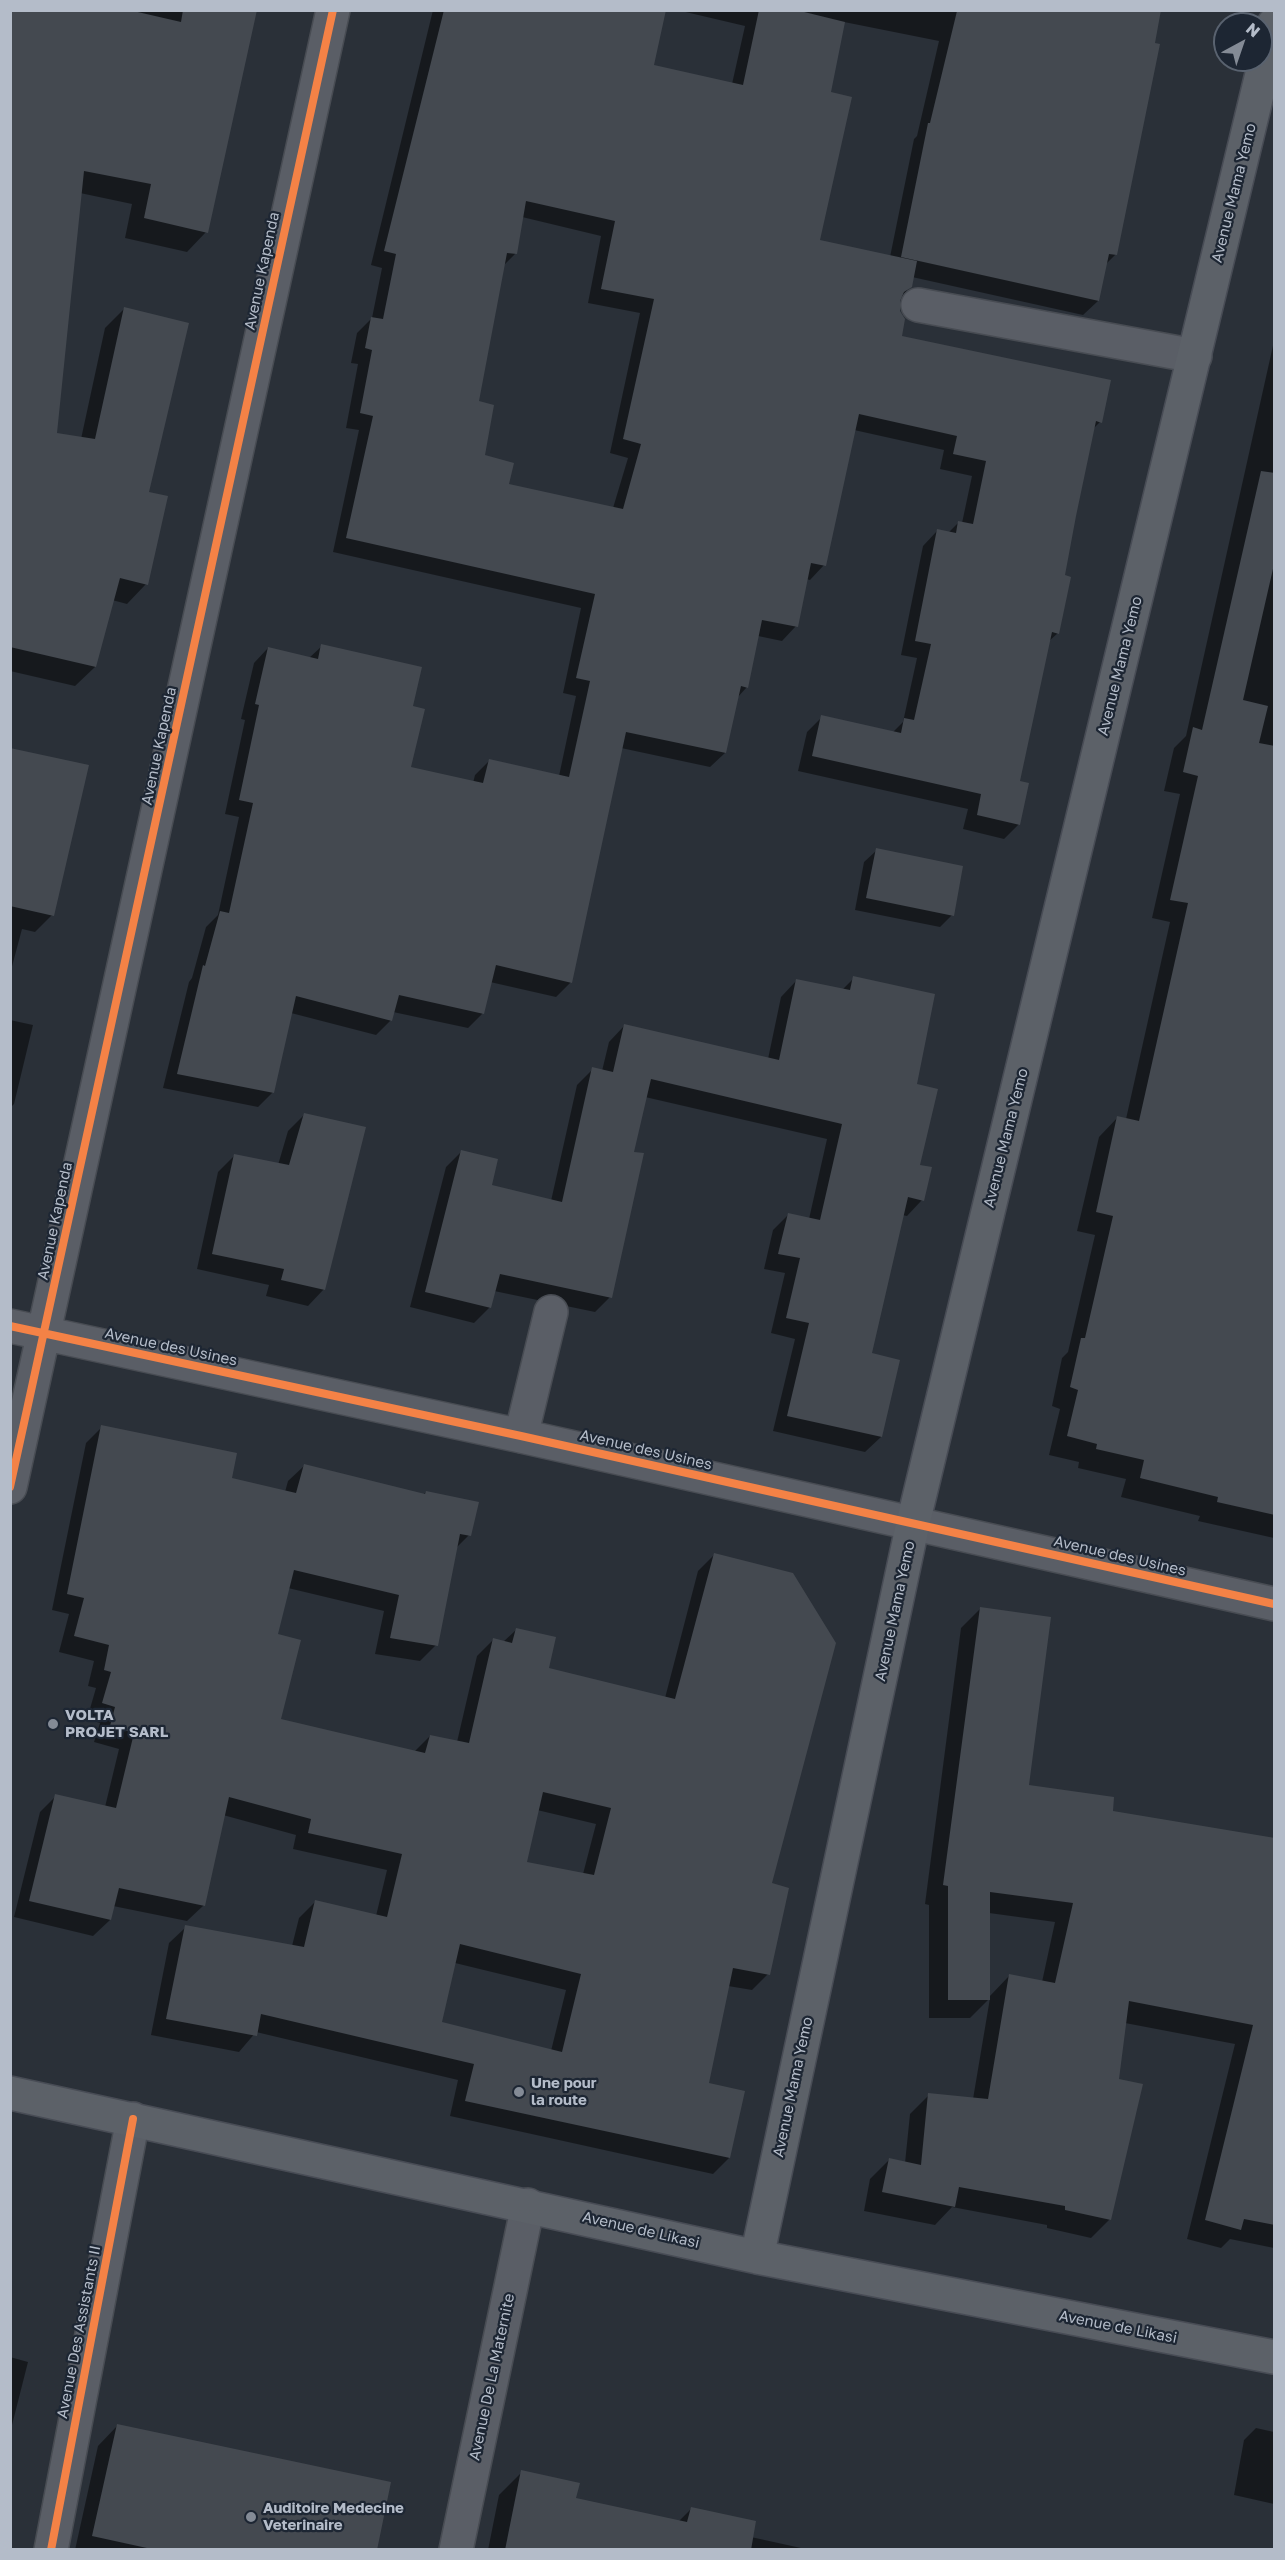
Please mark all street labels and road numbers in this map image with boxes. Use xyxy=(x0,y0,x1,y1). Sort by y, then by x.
street label: Avenue Mama Yemo xyxy=(1208,121,1260,265)
street label: Avenue Kapenda xyxy=(241,210,283,332)
street label: Avenue Mama Yemo xyxy=(1094,594,1146,738)
street label: Avenue Kapenda xyxy=(138,685,180,807)
street label: Avenue Mama Yemo xyxy=(980,1066,1032,1210)
street label: Avenue Kapenda xyxy=(34,1160,76,1282)
street label: Avenue des Usines xyxy=(103,1324,239,1370)
street label: Avenue des Usines xyxy=(578,1426,714,1474)
street label: Avenue des Usines xyxy=(1052,1532,1188,1580)
street label: Avenue Mama Yemo xyxy=(871,1539,919,1683)
street label: Avenue Mama Yemo xyxy=(769,2015,817,2159)
street label: Avenue de Likasi xyxy=(581,2208,701,2252)
street label: Avenue Des Assistants II xyxy=(53,2244,105,2420)
street label: Avenue De La Maternite xyxy=(465,2292,519,2462)
street label: Avenue de Likasi xyxy=(1058,2307,1178,2347)

